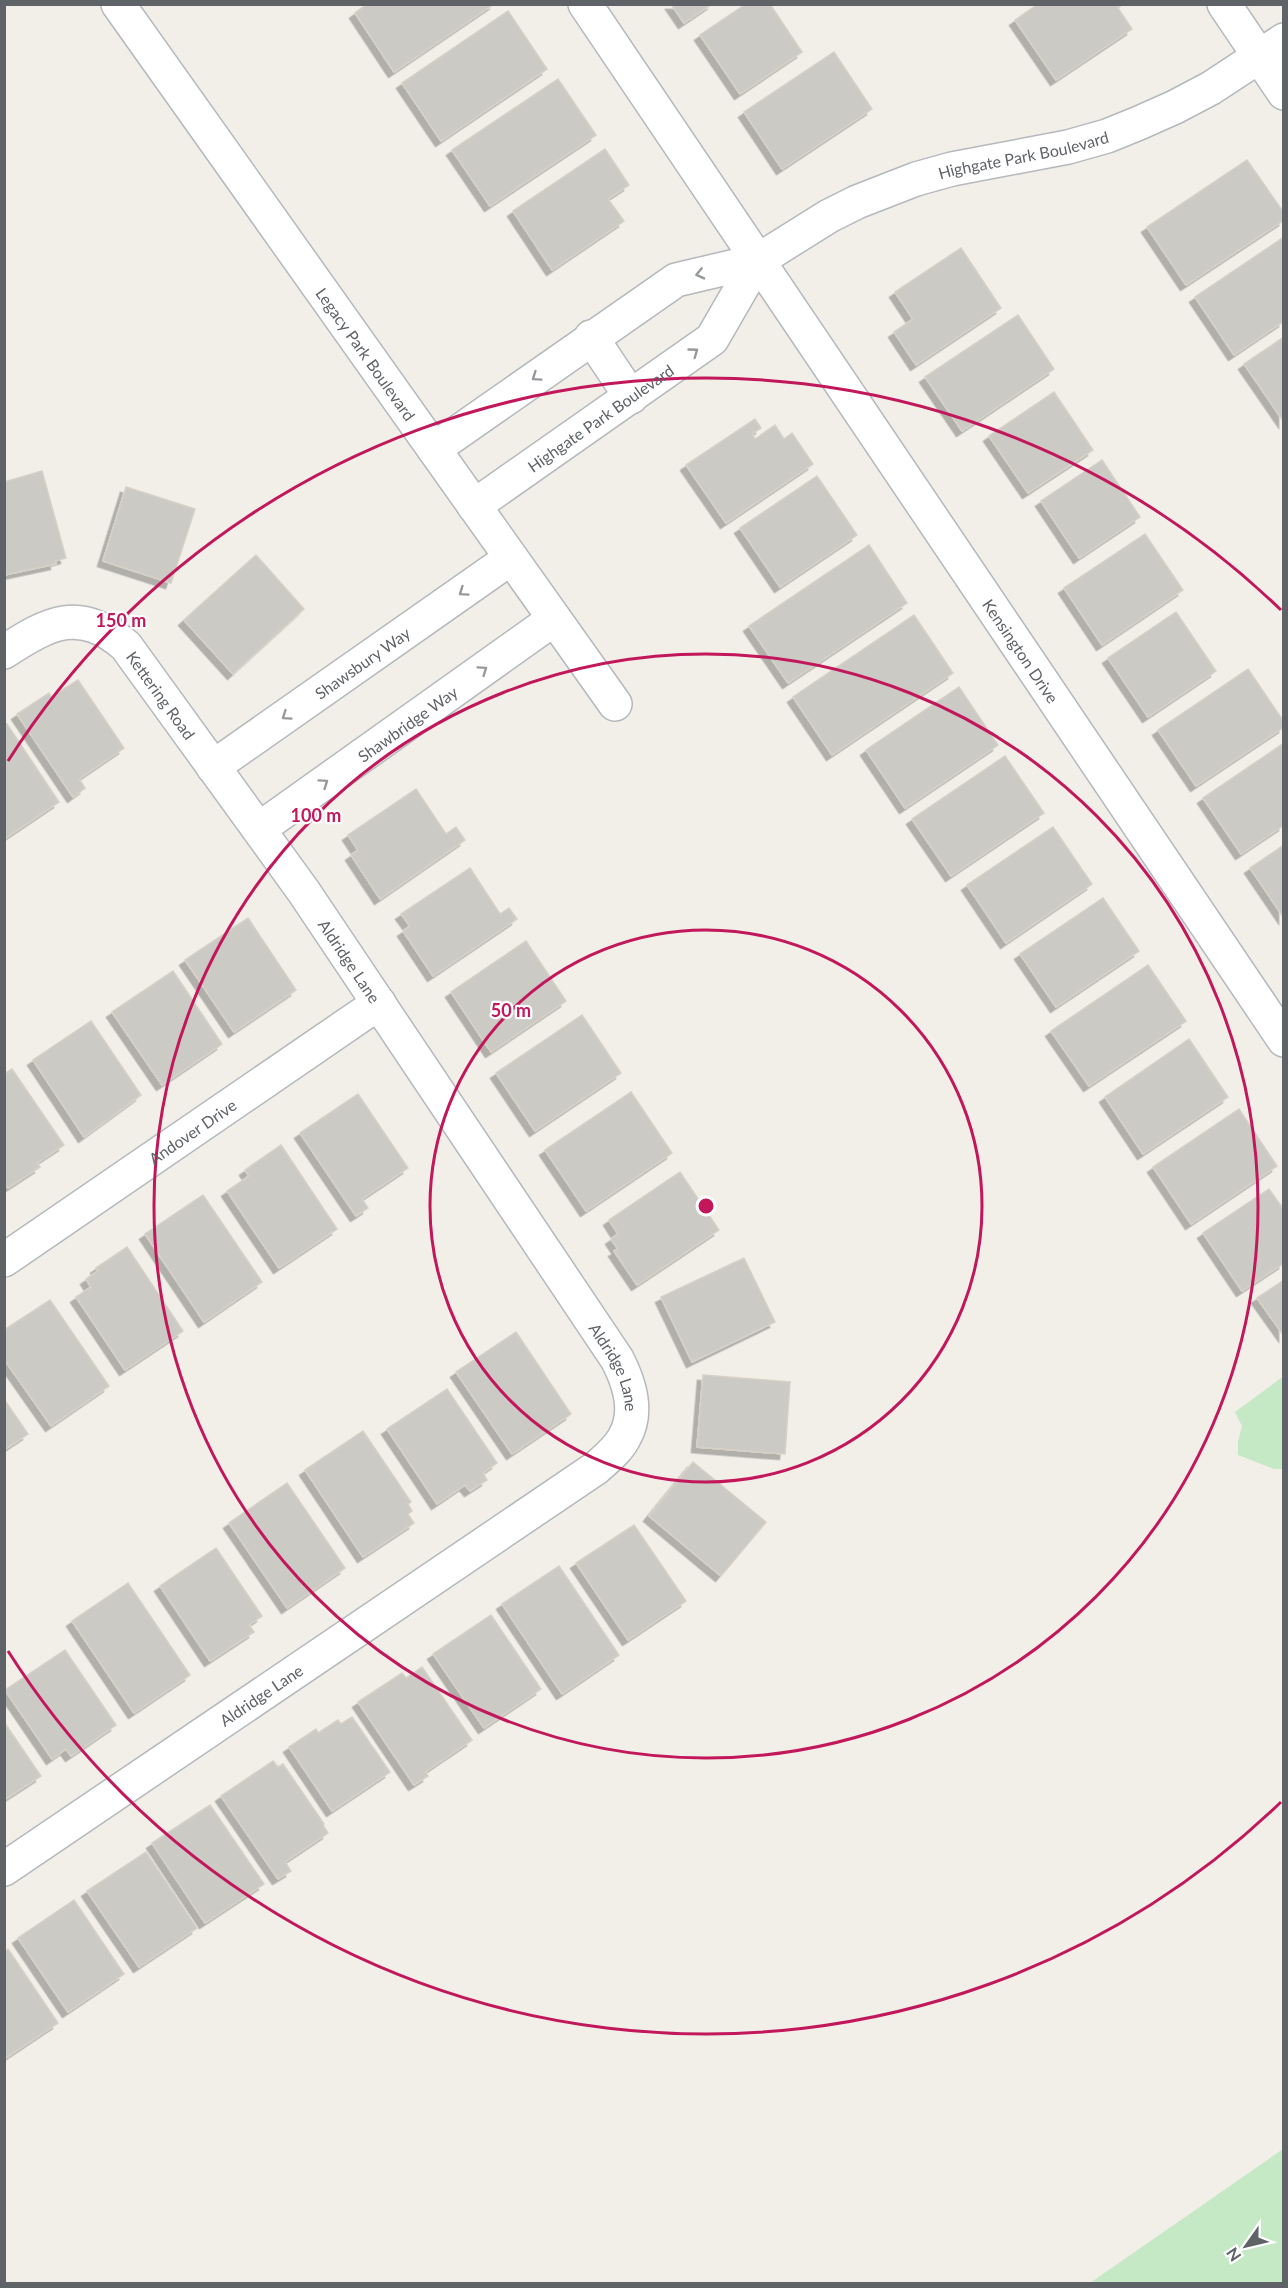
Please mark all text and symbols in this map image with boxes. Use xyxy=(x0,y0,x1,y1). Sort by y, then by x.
street label: Highgate Park Boulevard xyxy=(936,127,1111,182)
one-way arrow xyxy=(695,267,705,280)
street label: Legacy Park Boulevard xyxy=(313,284,420,424)
one-way arrow xyxy=(687,348,698,359)
street label: Highgate Park Boulevard xyxy=(523,360,677,475)
one-way arrow xyxy=(532,369,543,380)
one-way arrow xyxy=(458,585,469,596)
street label: Kensington Drive xyxy=(979,595,1063,706)
text: 150 m xyxy=(96,609,146,631)
street label: Shawsbury Way xyxy=(311,622,414,702)
street label: Kettering Road xyxy=(123,647,200,743)
one-way arrow xyxy=(476,666,487,677)
street label: Shawbridge Way xyxy=(354,681,461,765)
one-way arrow xyxy=(282,709,293,720)
one-way arrow xyxy=(317,779,328,790)
text: 100 m xyxy=(291,804,341,826)
street label: Aldridge Lane xyxy=(315,915,385,1006)
text: 50 m xyxy=(491,999,531,1021)
street label: Andover Drive xyxy=(145,1094,239,1168)
centre of rings xyxy=(696,1196,716,1216)
street label: Aldridge Lane xyxy=(586,1319,641,1411)
street label: Aldridge Lane xyxy=(216,1660,306,1730)
north arrow xyxy=(1216,2216,1276,2276)
text: N xyxy=(1222,2244,1244,2265)

